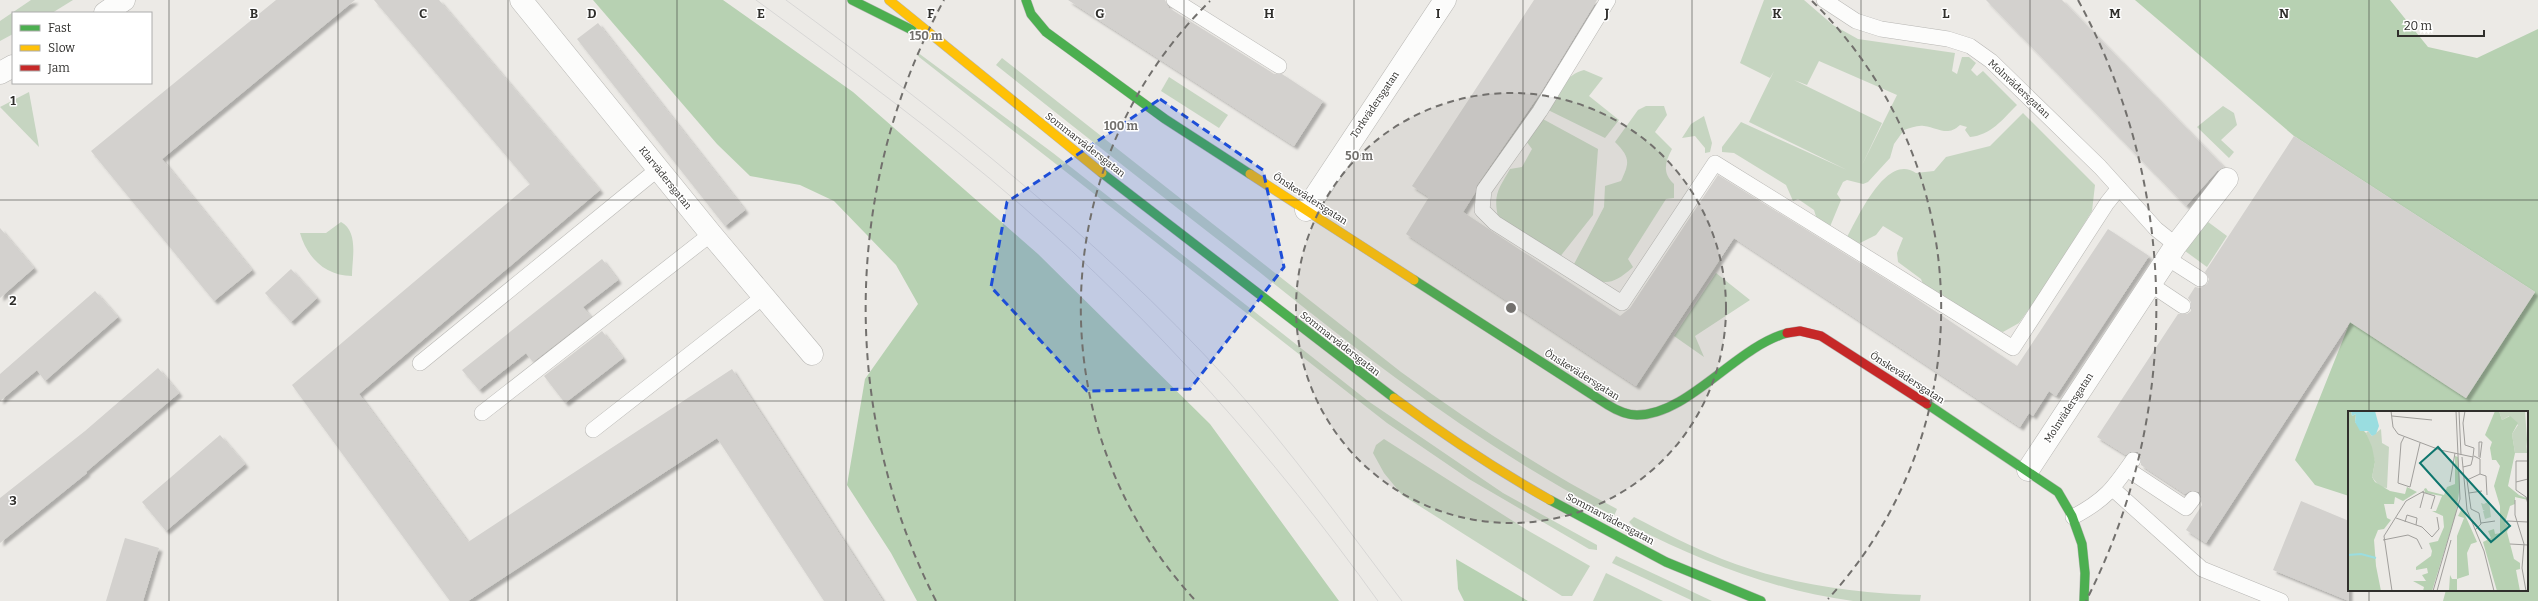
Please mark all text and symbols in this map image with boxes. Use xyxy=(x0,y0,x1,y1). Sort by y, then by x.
text: B xyxy=(250,6,258,21)
text: C xyxy=(419,6,427,21)
text: D xyxy=(587,6,597,21)
text: E xyxy=(757,6,765,21)
text: F xyxy=(927,6,935,21)
text: G xyxy=(1095,6,1105,21)
text: H xyxy=(1264,6,1274,21)
text: I xyxy=(1436,6,1441,21)
text: J xyxy=(1604,6,1610,21)
text: K xyxy=(1772,6,1782,21)
text: L xyxy=(1942,6,1950,21)
text: M xyxy=(2109,6,2121,21)
text: N xyxy=(2279,6,2289,21)
legend xyxy=(12,12,152,84)
scale bar xyxy=(2398,12,2484,38)
text: 20 m xyxy=(2404,19,2433,33)
text: Fast xyxy=(48,21,72,35)
text: 150 m xyxy=(910,29,943,43)
text: Slow xyxy=(48,41,75,55)
street label: Molnvädersgatan xyxy=(1985,57,2053,121)
text: Jam xyxy=(47,61,70,75)
street label: Torkvädersgatan xyxy=(1348,69,1402,141)
text: 1 xyxy=(10,93,16,108)
street label: Sommarvädersgatan xyxy=(1043,110,1128,180)
text: 100 m xyxy=(1104,119,1139,133)
street label: Klarvädersgatan xyxy=(636,144,694,212)
text: 50 m xyxy=(1345,149,1373,163)
street label: Önskevädersgatan xyxy=(1271,170,1351,228)
text: 2 xyxy=(9,293,17,308)
centre of rings xyxy=(1504,301,1518,315)
street label: Sommarvädersgatan xyxy=(1298,309,1383,379)
street label: Önskevädersgatan xyxy=(1542,346,1623,403)
street label: Önskevädersgatan xyxy=(1868,349,1948,407)
street label: Molnvädersgatan xyxy=(2042,370,2096,445)
inset map xyxy=(2348,411,2528,591)
street label: Sommarvädersgatan xyxy=(1564,491,1657,548)
text: 3 xyxy=(9,493,17,508)

